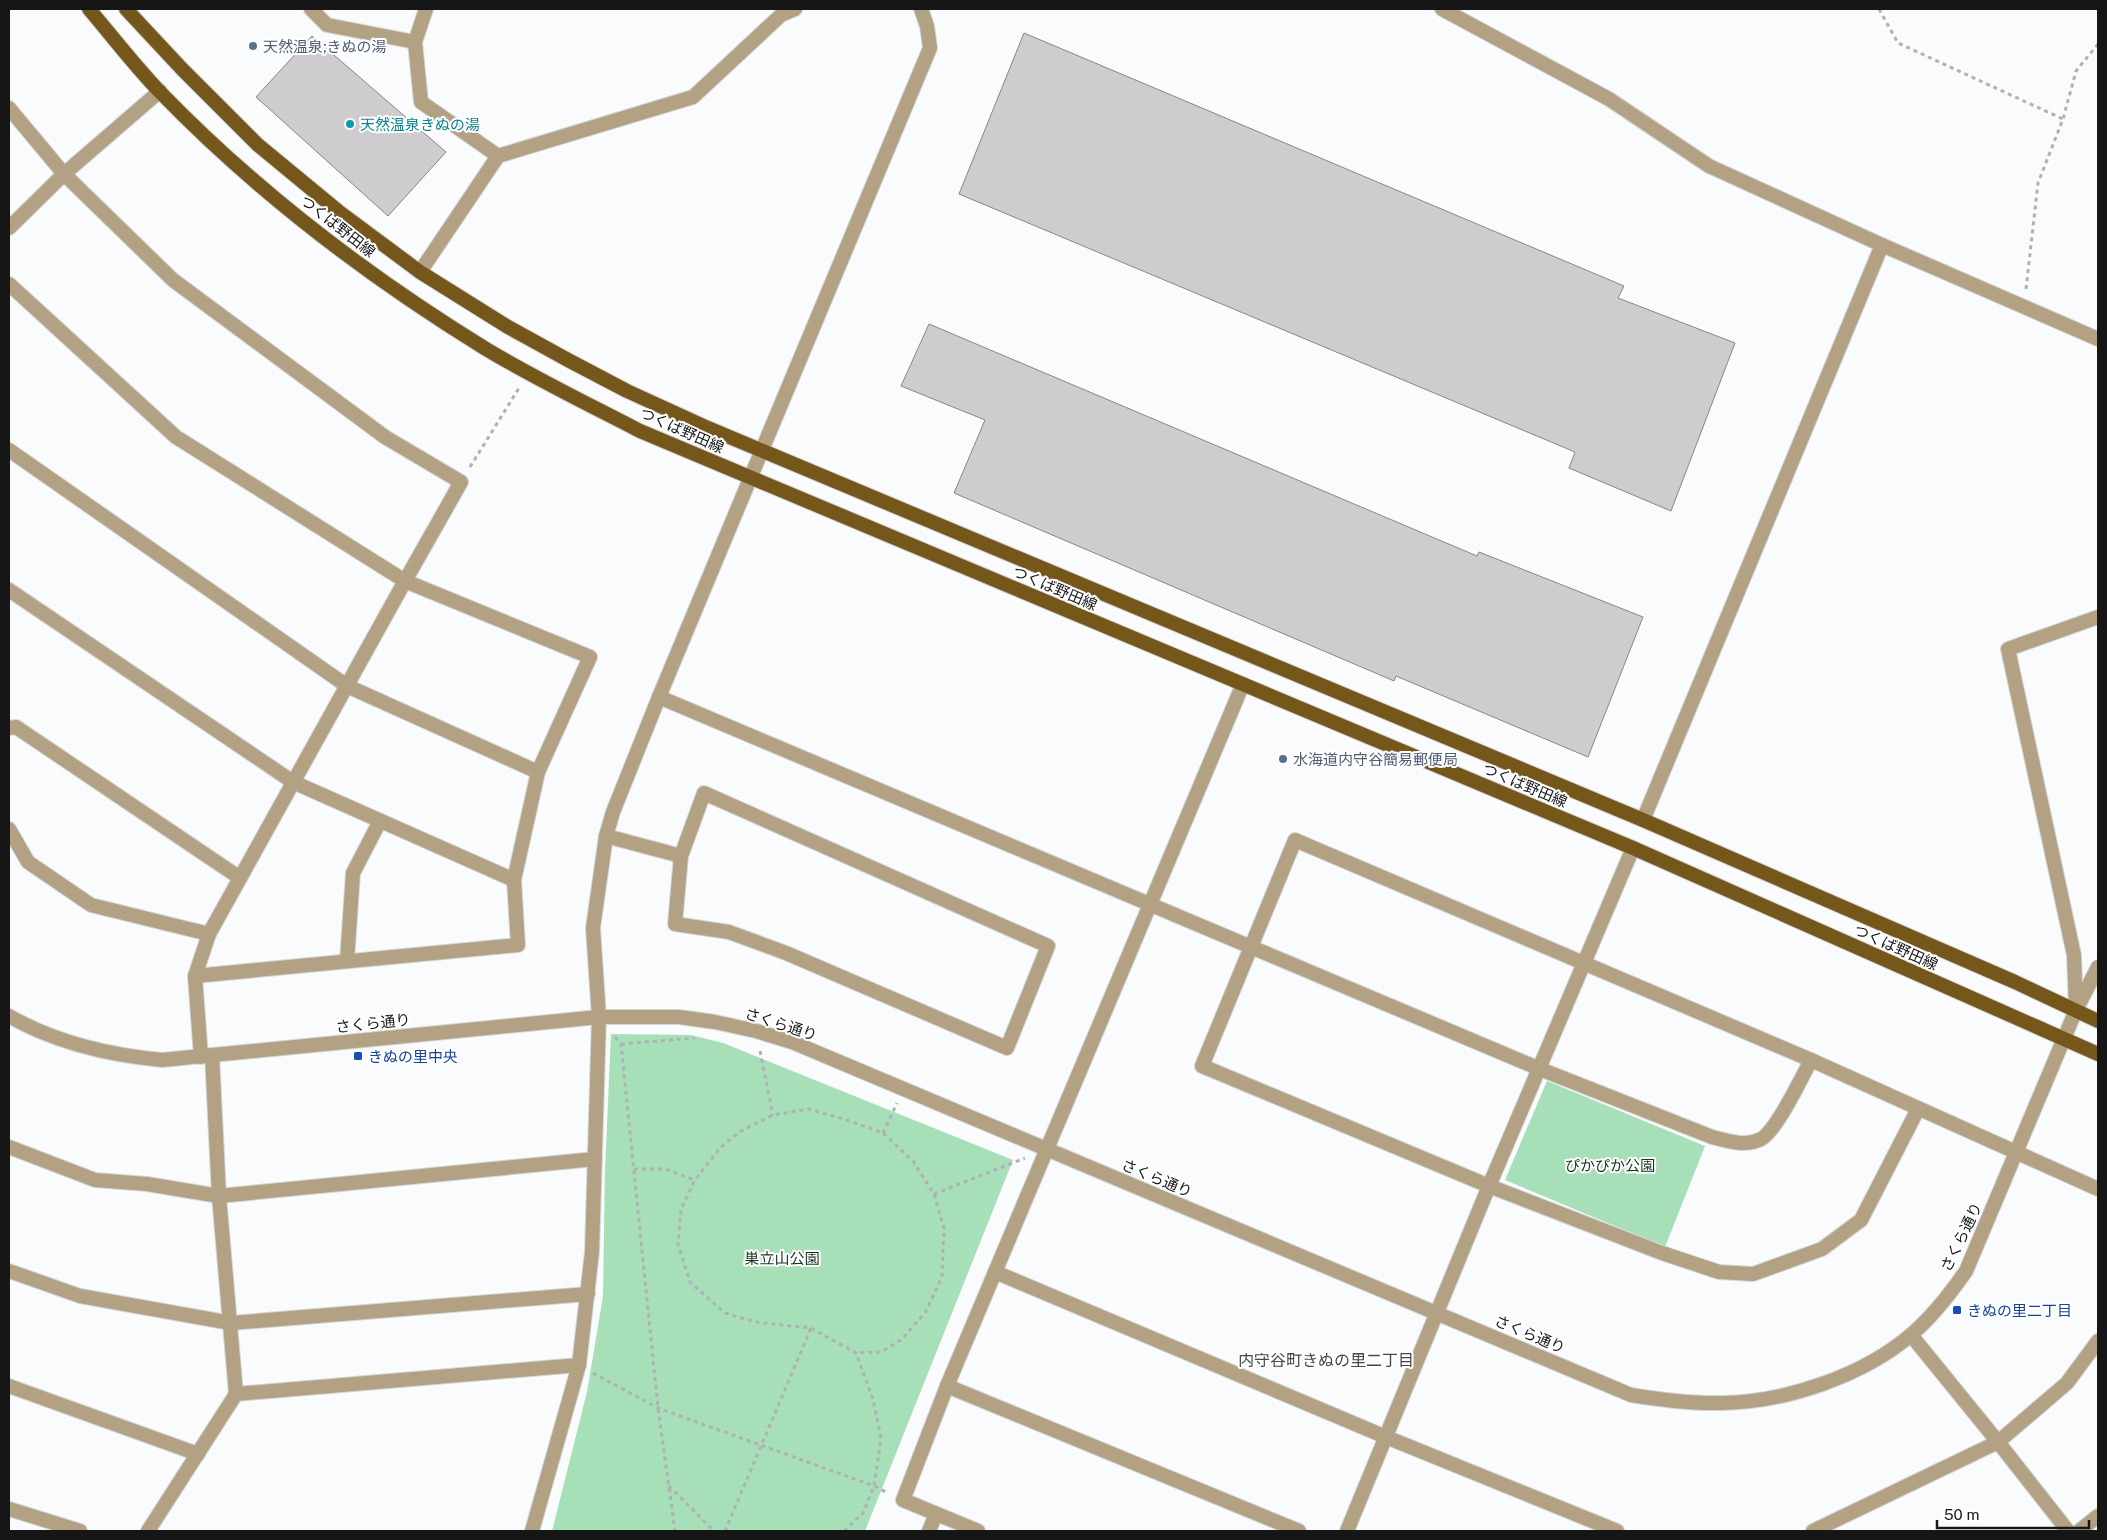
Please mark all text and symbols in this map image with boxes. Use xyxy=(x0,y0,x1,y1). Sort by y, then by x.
place label: 天然温泉;きぬの湯 xyxy=(263,38,387,55)
marker: 天然温泉;きぬの湯 xyxy=(247,40,259,52)
place label: 天然温泉きぬの湯 xyxy=(360,116,480,133)
marker: 天然温泉きぬの湯 xyxy=(344,118,356,130)
street label: つくば野田線 xyxy=(297,192,379,260)
street label: つくば野田線 xyxy=(637,404,727,456)
street label: つくば野田線 xyxy=(1010,563,1100,613)
place label: 水海道内守谷簡易郵便局 xyxy=(1293,751,1458,768)
marker: 水海道内守谷簡易郵便局 xyxy=(1277,753,1289,765)
street label: つくば野田線 xyxy=(1480,760,1570,810)
street label: つくば野田線 xyxy=(1851,921,1941,973)
street label: さくら通り xyxy=(743,1004,819,1044)
street label: さくら通り xyxy=(335,1011,411,1035)
place label: きぬの里中央 xyxy=(368,1048,458,1065)
marker: きぬの里中央 xyxy=(352,1050,364,1062)
street label: さくら通り xyxy=(1119,1156,1195,1200)
park label: ぴかぴか公園 xyxy=(1565,1157,1655,1174)
street label: さくら通り xyxy=(1937,1200,1985,1274)
park label: 巣立山公園 xyxy=(744,1250,820,1267)
place label: きぬの里二丁目 xyxy=(1967,1302,2072,1319)
marker: きぬの里二丁目 xyxy=(1951,1304,1963,1316)
street label: さくら通り xyxy=(1492,1312,1568,1356)
district label: 内守谷町きぬの里二丁目 xyxy=(1238,1351,1414,1370)
scale bar xyxy=(1937,1498,2090,1530)
text: 50 m xyxy=(1944,1506,1979,1523)

